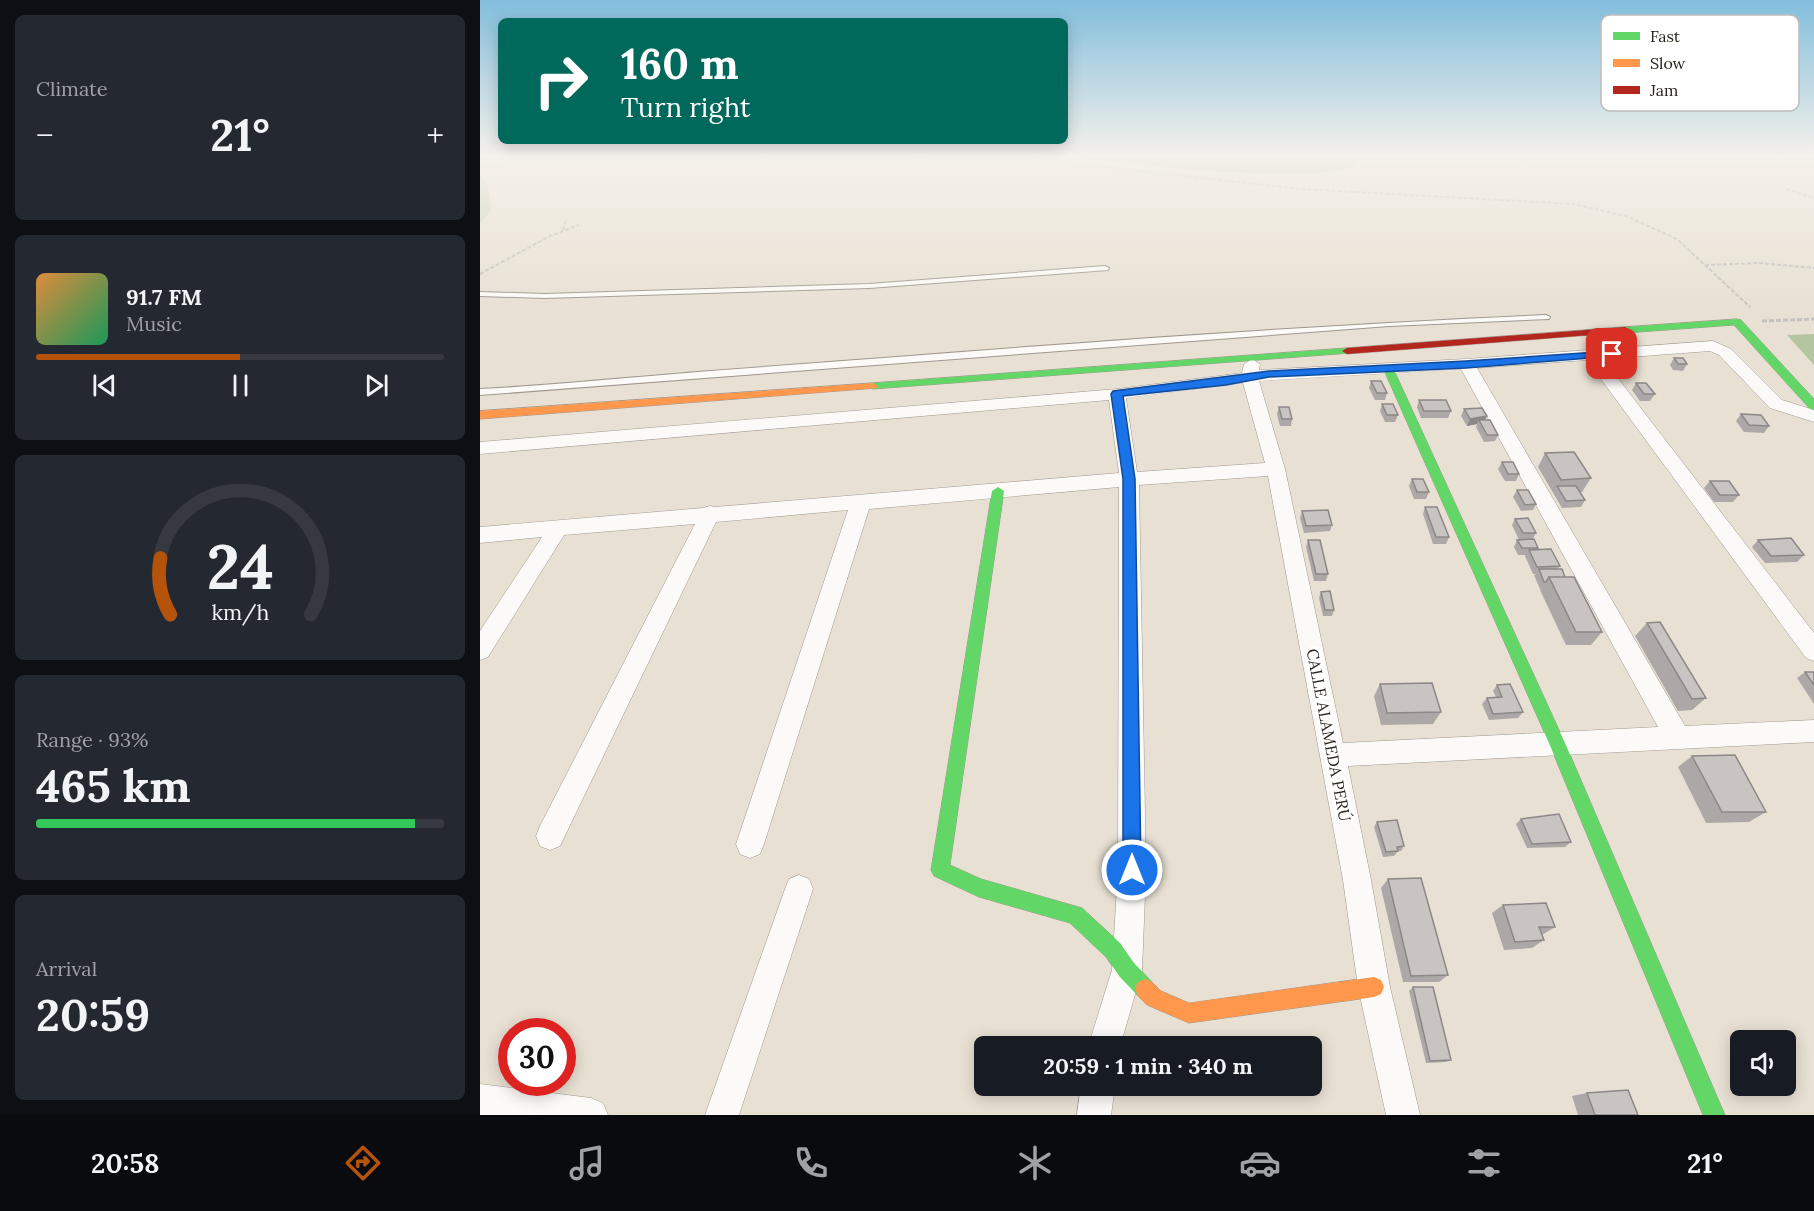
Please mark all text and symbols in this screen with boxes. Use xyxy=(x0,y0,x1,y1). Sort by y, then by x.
legend xyxy=(1601,15,1799,111)
text: Fast xyxy=(1650,26,1681,46)
text: 160 m xyxy=(621,37,739,91)
icon: right xyxy=(522,42,600,120)
text: Slow xyxy=(1650,53,1686,73)
text: Climate xyxy=(36,76,108,101)
text: Jam xyxy=(1649,80,1678,100)
text: Turn right xyxy=(621,90,750,124)
text: 21° xyxy=(210,106,270,163)
text: − xyxy=(36,114,54,156)
text: + xyxy=(426,114,444,156)
text: 91.7 FM xyxy=(126,283,202,311)
text: Music xyxy=(126,311,182,336)
pin xyxy=(1586,328,1637,379)
icon: arrive xyxy=(1595,337,1628,370)
icon: previous xyxy=(88,369,121,402)
icon: pause xyxy=(224,369,257,402)
icon: next xyxy=(360,369,393,402)
text: 24 xyxy=(206,526,274,606)
text: km/h xyxy=(211,598,269,626)
street label: CALLE ALAMEDA PERÚ xyxy=(1302,647,1356,823)
text: Range · 93% xyxy=(36,727,148,752)
text: 465 km xyxy=(36,757,191,814)
position arrow xyxy=(1100,838,1164,902)
text: Arrival xyxy=(36,956,97,981)
text: 20:59 xyxy=(36,986,150,1043)
speed limit sign: 30 xyxy=(498,1018,576,1096)
map controls xyxy=(1730,1030,1796,1096)
button: sound xyxy=(1730,1030,1796,1096)
text: 20:59 · 1 min · 340 m xyxy=(1043,1052,1253,1080)
icon: directions xyxy=(342,1142,384,1184)
icon: music xyxy=(566,1142,608,1184)
icon: phone xyxy=(790,1142,832,1184)
icon: climate xyxy=(1014,1142,1056,1184)
icon: car xyxy=(1239,1142,1281,1184)
icon: filters xyxy=(1463,1142,1505,1184)
text: 20:58 xyxy=(91,1146,159,1180)
text: 21° xyxy=(1687,1146,1723,1180)

